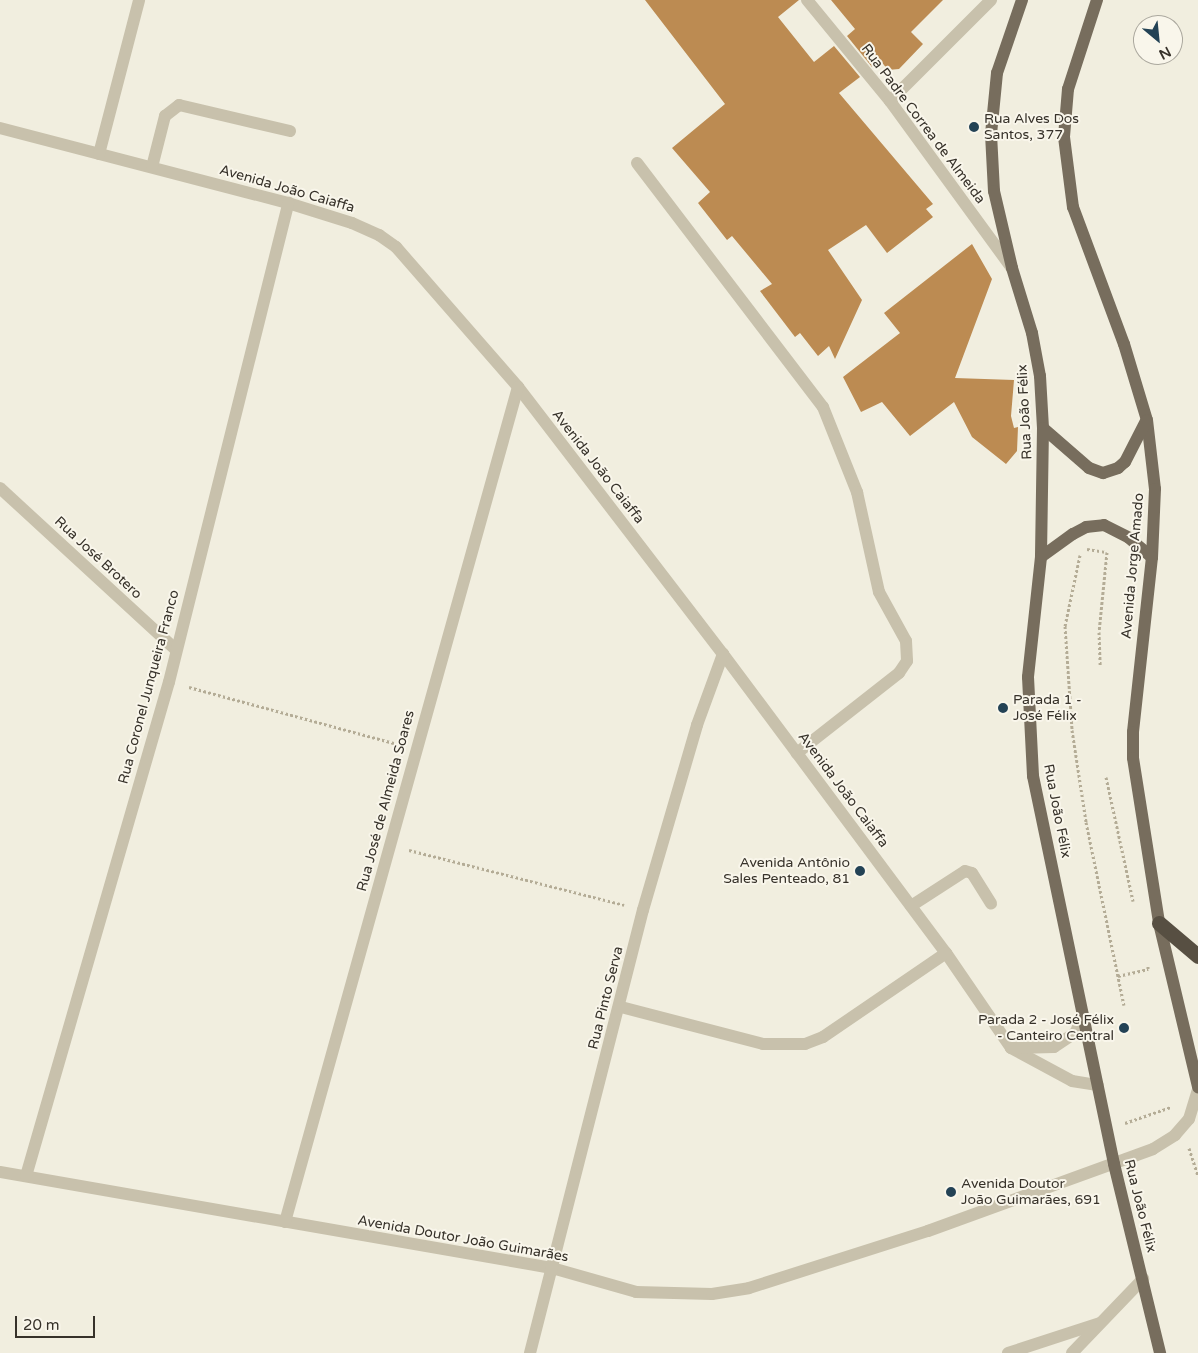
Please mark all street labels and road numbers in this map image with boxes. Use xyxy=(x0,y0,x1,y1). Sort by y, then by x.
street label: Rua Padre Correa de Almeida xyxy=(857,41,989,207)
street label: Avenida João Caiaffa xyxy=(217,162,357,216)
street label: Rua João Félix xyxy=(1014,364,1036,460)
street label: Avenida João Caiaffa xyxy=(548,407,648,527)
street label: Avenida Jorge Amado xyxy=(1118,492,1148,640)
street label: Rua José Brotero xyxy=(51,513,145,603)
street label: Rua Coronel Junqueira Franco xyxy=(115,588,183,786)
street label: Rua José de Almeida Soares xyxy=(354,709,418,893)
street label: Avenida João Caiaffa xyxy=(794,729,892,851)
street label: Rua João Félix xyxy=(1040,763,1074,859)
street label: Rua Pinto Serva xyxy=(585,945,627,1051)
street label: Rua João Félix xyxy=(1120,1158,1160,1254)
street label: Avenida Doutor João Guimarães xyxy=(356,1212,570,1266)

